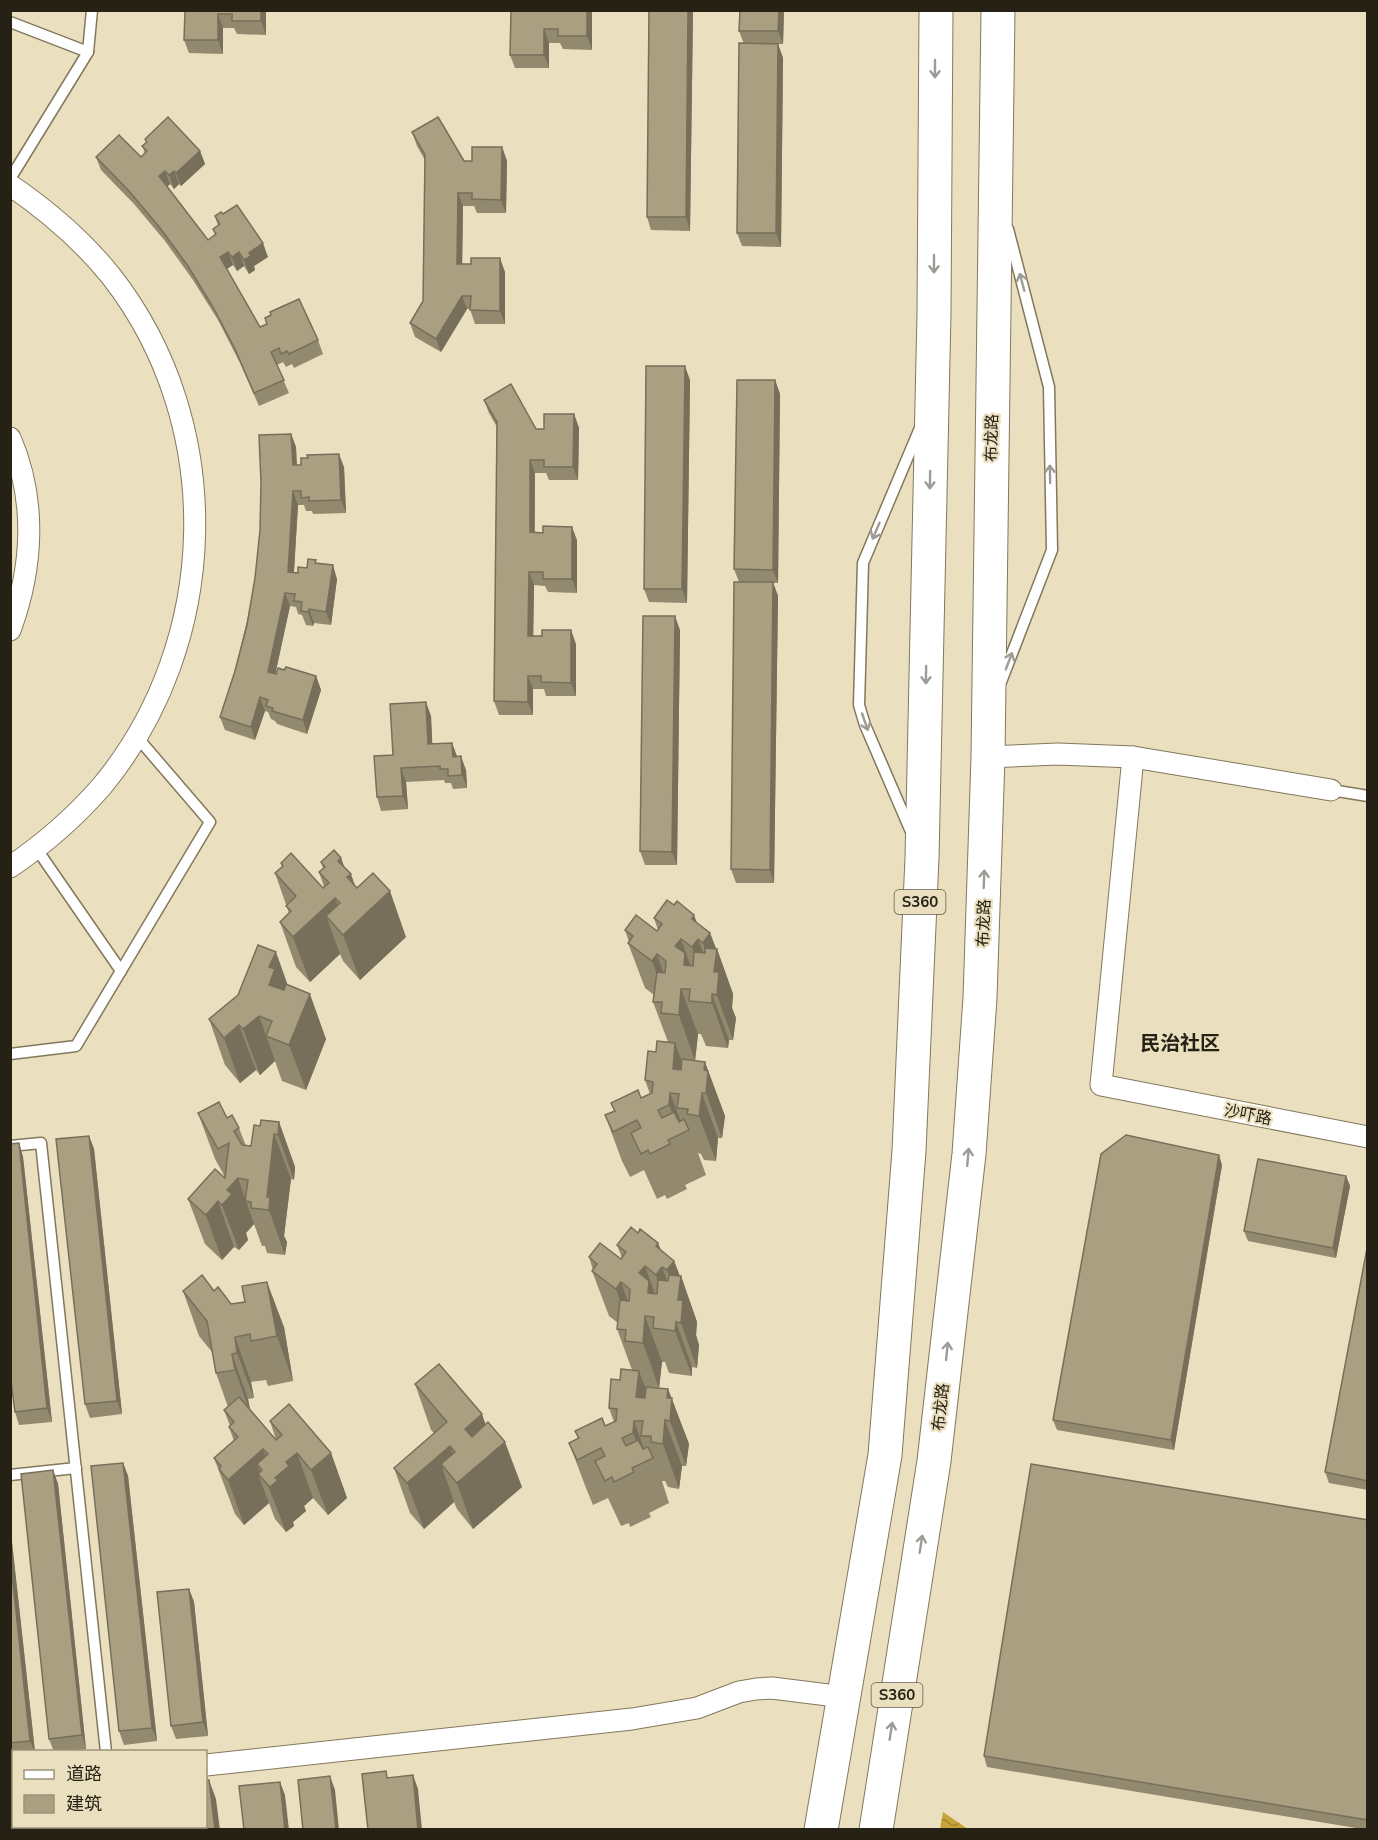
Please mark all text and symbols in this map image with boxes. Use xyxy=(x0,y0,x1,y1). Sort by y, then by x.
one-way arrow xyxy=(929,58,941,78)
one-way arrow xyxy=(928,253,940,273)
one-way arrow xyxy=(1015,273,1027,292)
street label: 布龙路 xyxy=(981,414,1003,462)
one-way arrow xyxy=(1045,464,1056,484)
one-way arrow xyxy=(925,469,936,489)
one-way arrow xyxy=(870,521,881,540)
one-way arrow xyxy=(1004,652,1015,671)
one-way arrow xyxy=(920,664,932,684)
one-way arrow xyxy=(860,713,871,731)
one-way arrow xyxy=(979,869,990,889)
road number: S360 xyxy=(894,890,946,914)
street label: 布龙路 xyxy=(972,899,996,947)
district label: 民治社区 xyxy=(1140,1030,1220,1057)
street label: 沙吓路 xyxy=(1222,1100,1273,1130)
one-way arrow xyxy=(963,1148,974,1168)
one-way arrow xyxy=(942,1342,953,1361)
street label: 布龙路 xyxy=(928,1382,954,1432)
one-way arrow xyxy=(916,1535,927,1555)
road number: S360 xyxy=(872,1683,922,1707)
one-way arrow xyxy=(886,1722,897,1742)
legend xyxy=(12,1750,207,1828)
text: 道路 xyxy=(66,1762,102,1786)
text: 建筑 xyxy=(66,1792,102,1816)

